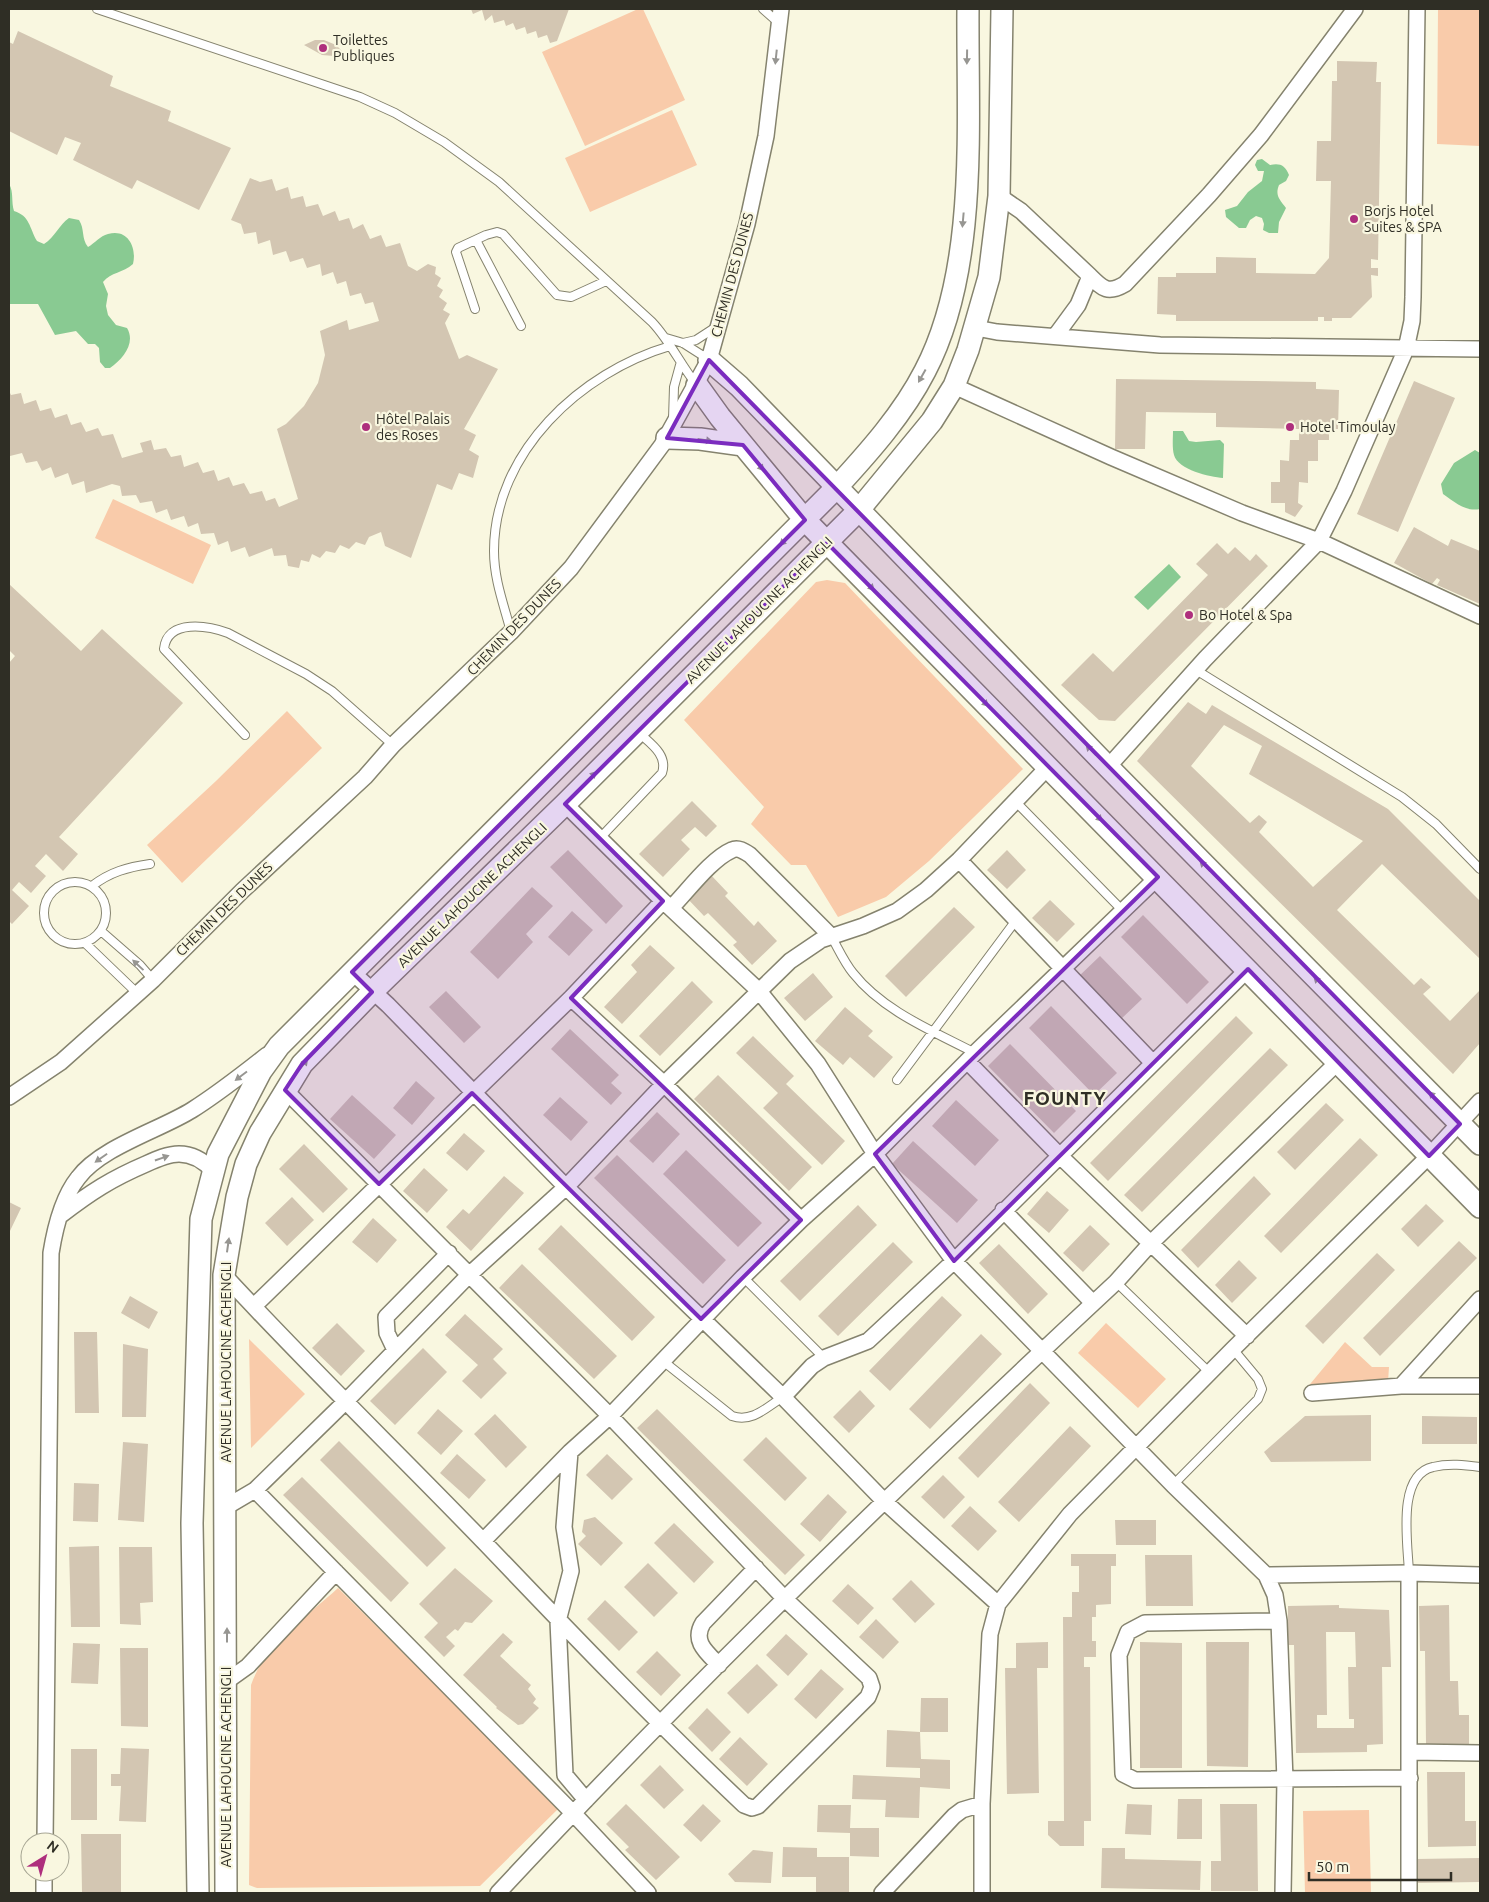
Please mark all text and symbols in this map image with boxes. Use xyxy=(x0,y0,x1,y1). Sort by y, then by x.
place label: Toilettes Publiques xyxy=(333,32,395,64)
marker: Toilettes Publiques xyxy=(317,42,329,54)
one-way arrow xyxy=(772,50,780,66)
one-way arrow xyxy=(963,50,971,66)
place label: Borjs Hotel Suites & SPA xyxy=(1364,203,1442,235)
street label: CHEMIN DES DUNES xyxy=(708,211,756,339)
one-way arrow xyxy=(958,212,966,228)
marker: Borjs Hotel Suites & SPA xyxy=(1348,213,1360,225)
one-way arrow xyxy=(918,369,927,382)
place label: Hôtel Palais des Roses xyxy=(376,411,450,443)
place label: Hotel Timoulay xyxy=(1300,419,1396,435)
marker: Hôtel Palais des Roses xyxy=(360,421,372,433)
marker: Hotel Timoulay xyxy=(1284,421,1296,433)
one-way arrow xyxy=(698,436,714,444)
one-way arrow xyxy=(754,458,765,471)
street label: AVENUE LAHOUCINE ACHENGLI xyxy=(682,533,836,687)
one-way arrow xyxy=(779,534,791,546)
street label: CHEMIN DES DUNES xyxy=(464,575,564,679)
one-way arrow xyxy=(863,578,875,590)
place label: Bo Hotel & Spa xyxy=(1199,607,1292,623)
marker: Bo Hotel & Spa xyxy=(1183,609,1195,621)
one-way arrow xyxy=(977,694,989,706)
one-way arrow xyxy=(1085,745,1097,757)
one-way arrow xyxy=(585,771,597,783)
one-way arrow xyxy=(1091,810,1103,822)
street label: AVENUE LAHOUCINE ACHENGLI xyxy=(394,819,550,971)
street label: CHEMIN DES DUNES xyxy=(172,859,276,959)
one-way arrow xyxy=(1199,860,1211,872)
one-way arrow xyxy=(132,959,144,971)
one-way arrow xyxy=(1314,976,1326,988)
one-way arrow xyxy=(298,1058,308,1072)
one-way arrow xyxy=(235,1070,248,1081)
district label: FOUNTY xyxy=(1023,1087,1107,1109)
one-way arrow xyxy=(1428,1091,1440,1103)
one-way arrow xyxy=(94,1154,108,1163)
one-way arrow xyxy=(155,1154,170,1162)
one-way arrow xyxy=(225,1236,233,1252)
street label: AVENUE LAHOUCINE ACHENGLI xyxy=(218,1262,234,1462)
one-way arrow xyxy=(223,1626,231,1642)
street label: AVENUE LAHOUCINE ACHENGLI xyxy=(218,1667,234,1867)
north arrow xyxy=(20,1832,70,1882)
text: N xyxy=(44,1837,62,1856)
scale bar xyxy=(1309,1850,1452,1882)
text: 50 m xyxy=(1316,1858,1349,1875)

